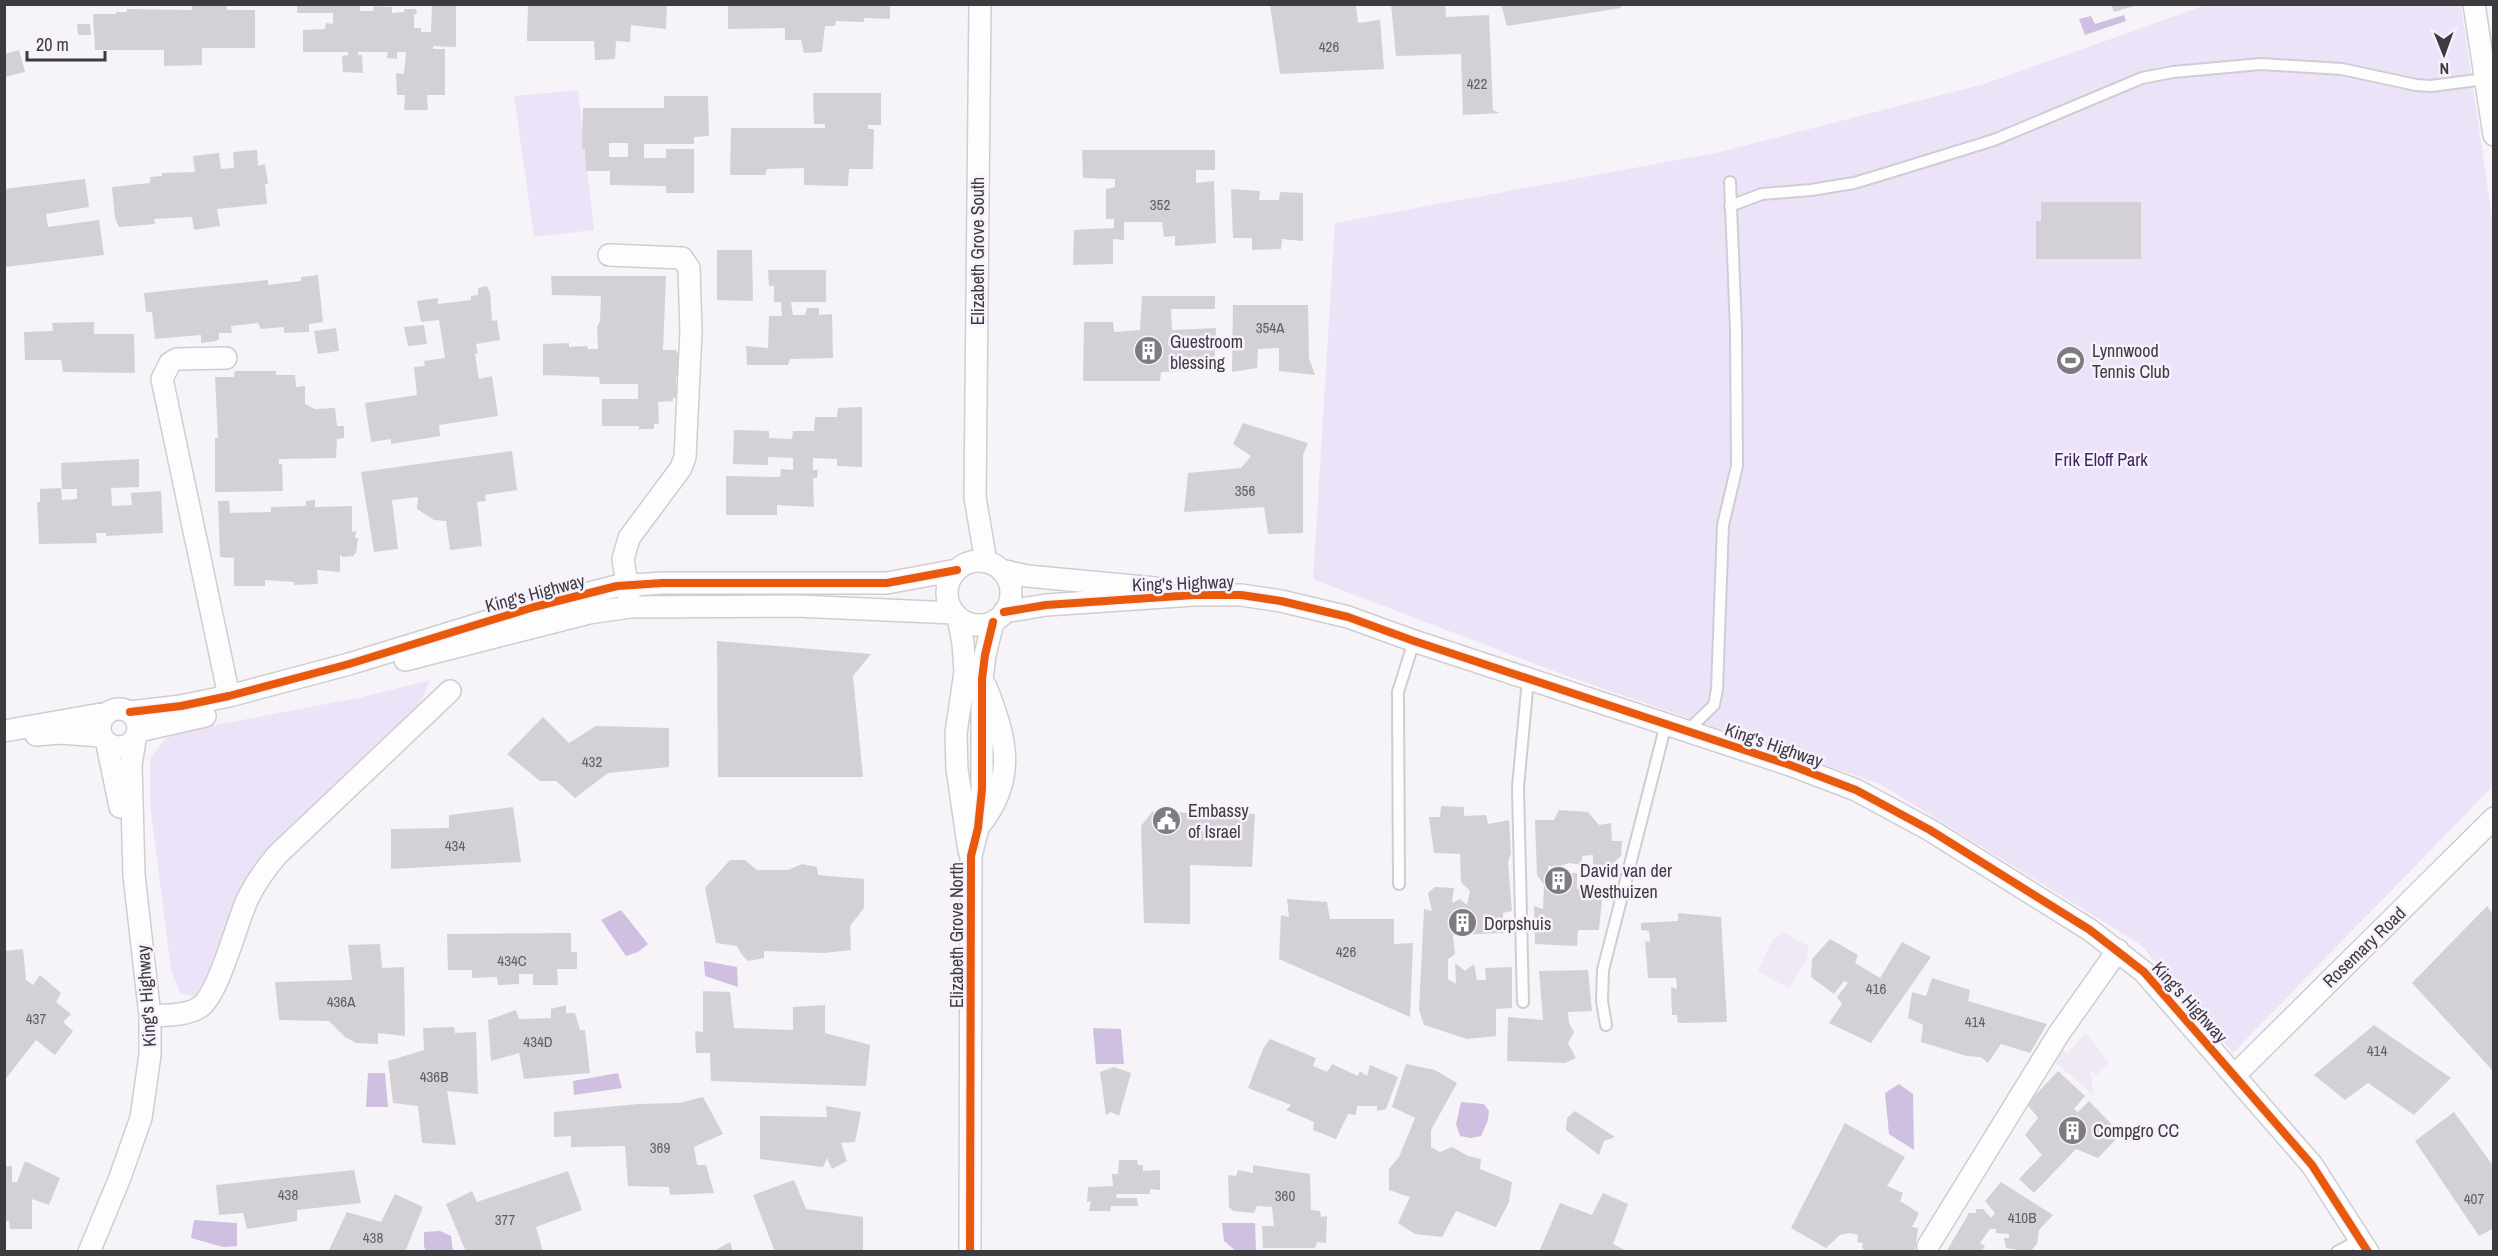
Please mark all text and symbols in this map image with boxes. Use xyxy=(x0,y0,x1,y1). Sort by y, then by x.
scale bar xyxy=(27,24,105,62)
north arrow xyxy=(2414,24,2474,84)
text: 20 m xyxy=(36,32,69,57)
house number: 426 xyxy=(1319,36,1339,57)
text: N xyxy=(2439,58,2449,80)
house number: 422 xyxy=(1467,73,1487,94)
street label: Elizabeth Grove South xyxy=(965,177,990,325)
house number: 352 xyxy=(1150,194,1170,215)
house number: 354A xyxy=(1256,317,1285,338)
place label: Guestroom blessing xyxy=(1170,329,1243,375)
building icon: Guestroom blessing xyxy=(1133,335,1165,367)
place label: Lynnwood Tennis Club xyxy=(2092,338,2170,384)
sports icon: Lynnwood Tennis Club xyxy=(2055,344,2087,376)
park label: Frik Eloff Park xyxy=(2054,447,2148,472)
house number: 356 xyxy=(1235,480,1255,501)
street label: King's Highway xyxy=(482,568,588,618)
street label: King's Highway xyxy=(1132,569,1235,597)
street label: King's Highway xyxy=(1722,717,1827,774)
house number: 432 xyxy=(582,751,602,772)
place label: Embassy of Israel xyxy=(1188,798,1249,844)
public building icon: Embassy of Israel xyxy=(1151,804,1183,836)
house number: 434 xyxy=(445,835,465,856)
place label: David van der Westhuizen xyxy=(1580,858,1672,904)
street label: Elizabeth Grove North xyxy=(944,862,969,1008)
building icon: David van der Westhuizen xyxy=(1543,864,1575,896)
street label: Rosemary Road xyxy=(2317,901,2411,993)
building icon: Dorpshuis xyxy=(1447,907,1479,939)
place label: Dorpshuis xyxy=(1484,911,1551,936)
house number: 426 xyxy=(1336,941,1356,962)
street label: King's Highway xyxy=(130,944,162,1048)
house number: 434C xyxy=(497,950,527,971)
street label: King's Highway xyxy=(2147,956,2234,1049)
house number: 416 xyxy=(1866,978,1886,999)
house number: 436A xyxy=(327,991,356,1012)
house number: 437 xyxy=(26,1008,46,1029)
house number: 414 xyxy=(1965,1011,1985,1032)
house number: 434D xyxy=(523,1031,553,1052)
house number: 414 xyxy=(2367,1040,2387,1061)
house number: 436B xyxy=(420,1066,448,1087)
building icon: Compgro CC xyxy=(2056,1114,2088,1146)
place label: Compgro CC xyxy=(2093,1118,2179,1143)
house number: 369 xyxy=(650,1137,670,1158)
house number: 438 xyxy=(278,1184,298,1205)
house number: 360 xyxy=(1275,1185,1295,1206)
house number: 407 xyxy=(2464,1188,2484,1209)
house number: 410B xyxy=(2008,1207,2036,1228)
house number: 377 xyxy=(495,1209,515,1230)
house number: 438 xyxy=(363,1227,383,1248)

